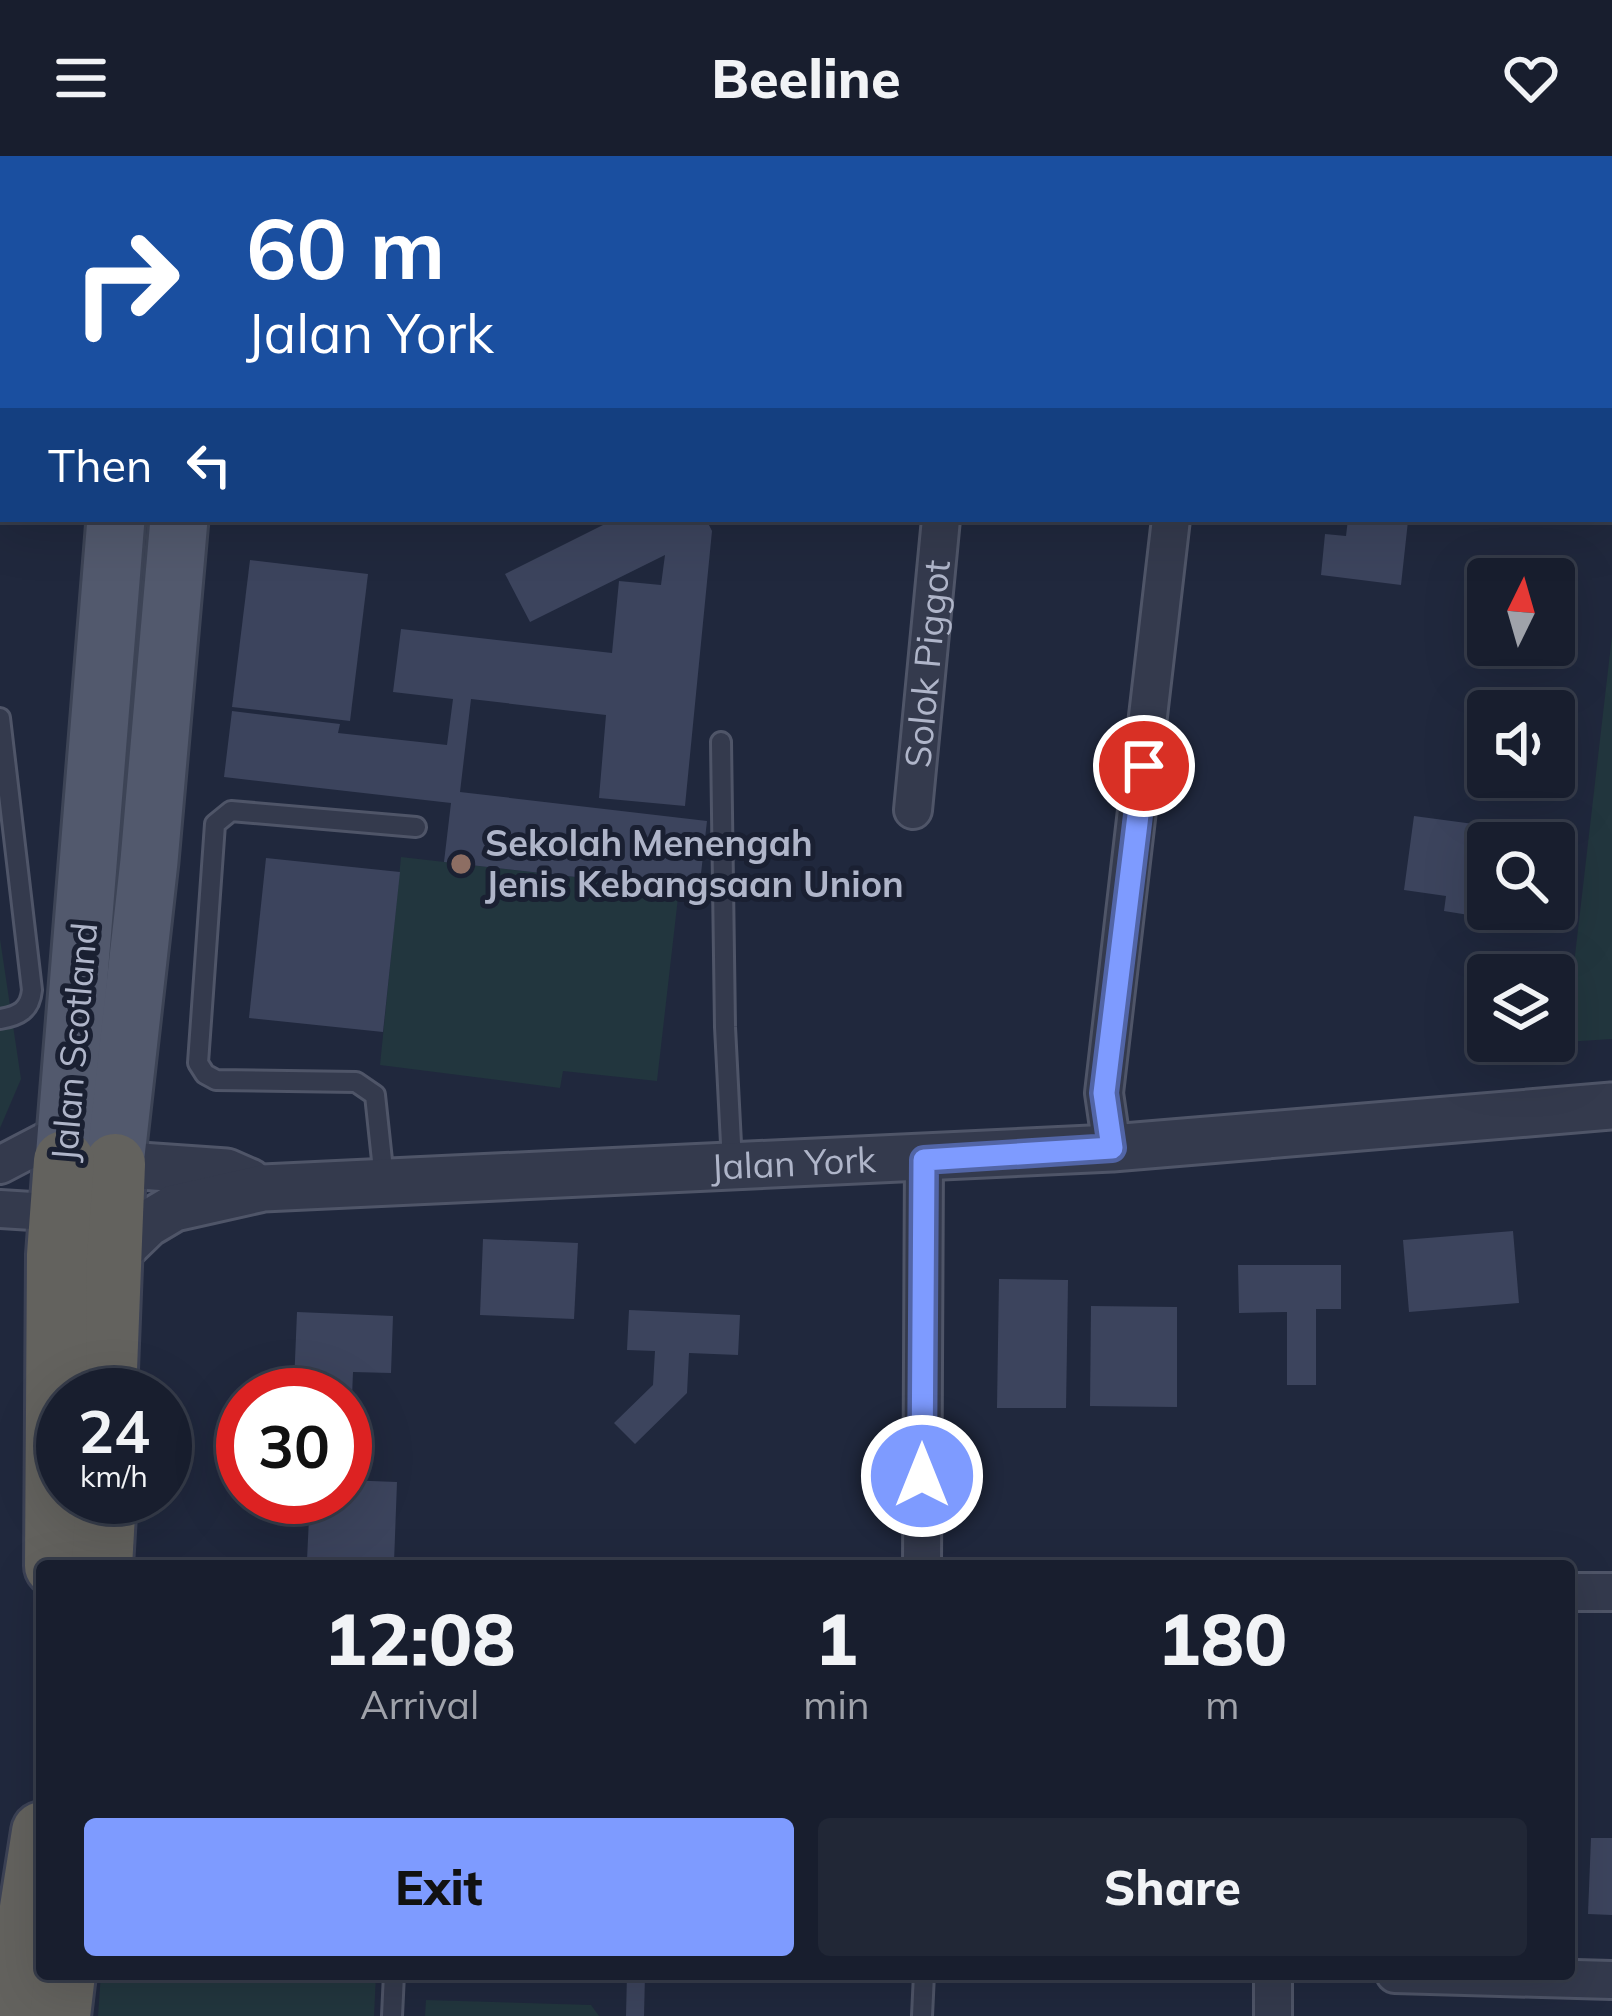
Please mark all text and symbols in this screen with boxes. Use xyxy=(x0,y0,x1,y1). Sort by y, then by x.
text: Beeline xyxy=(711,44,901,112)
icon: menu xyxy=(48,45,114,111)
icon: heart xyxy=(1498,45,1564,111)
text: 60 m xyxy=(246,195,445,300)
icon: right xyxy=(48,204,204,360)
text: Jalan York xyxy=(246,299,494,367)
icon: left xyxy=(176,432,242,498)
text: Then xyxy=(48,437,152,493)
street label: Solok Piggot xyxy=(894,558,959,770)
north arrow xyxy=(1467,558,1575,666)
map controls xyxy=(1467,558,1575,1062)
button: sound xyxy=(1467,690,1575,798)
pin xyxy=(1093,715,1195,817)
icon: arrive xyxy=(1111,733,1177,799)
place label: Sekolah Menengah Jenis Kebangsaan Union xyxy=(485,820,904,906)
button: search xyxy=(1467,822,1575,930)
marker: Sekolah Menengah Jenis Kebangsaan Union xyxy=(448,851,474,877)
street label: Jalan Scotland xyxy=(41,921,106,1163)
button: layers xyxy=(1467,954,1575,1062)
street label: Jalan York xyxy=(709,1136,877,1189)
speed limit sign: 30 xyxy=(216,1368,372,1524)
text: 24 xyxy=(78,1393,150,1468)
position arrow xyxy=(859,1413,985,1539)
text: km/h xyxy=(80,1457,148,1495)
text: 12:08 xyxy=(324,1593,515,1683)
text: 1 xyxy=(815,1593,858,1683)
text: 180 xyxy=(1158,1593,1287,1683)
text: Arrival xyxy=(360,1680,479,1729)
text: min xyxy=(803,1680,870,1729)
text: m xyxy=(1205,1680,1239,1729)
button: Exit xyxy=(84,1818,794,1956)
button: Share xyxy=(818,1818,1527,1956)

